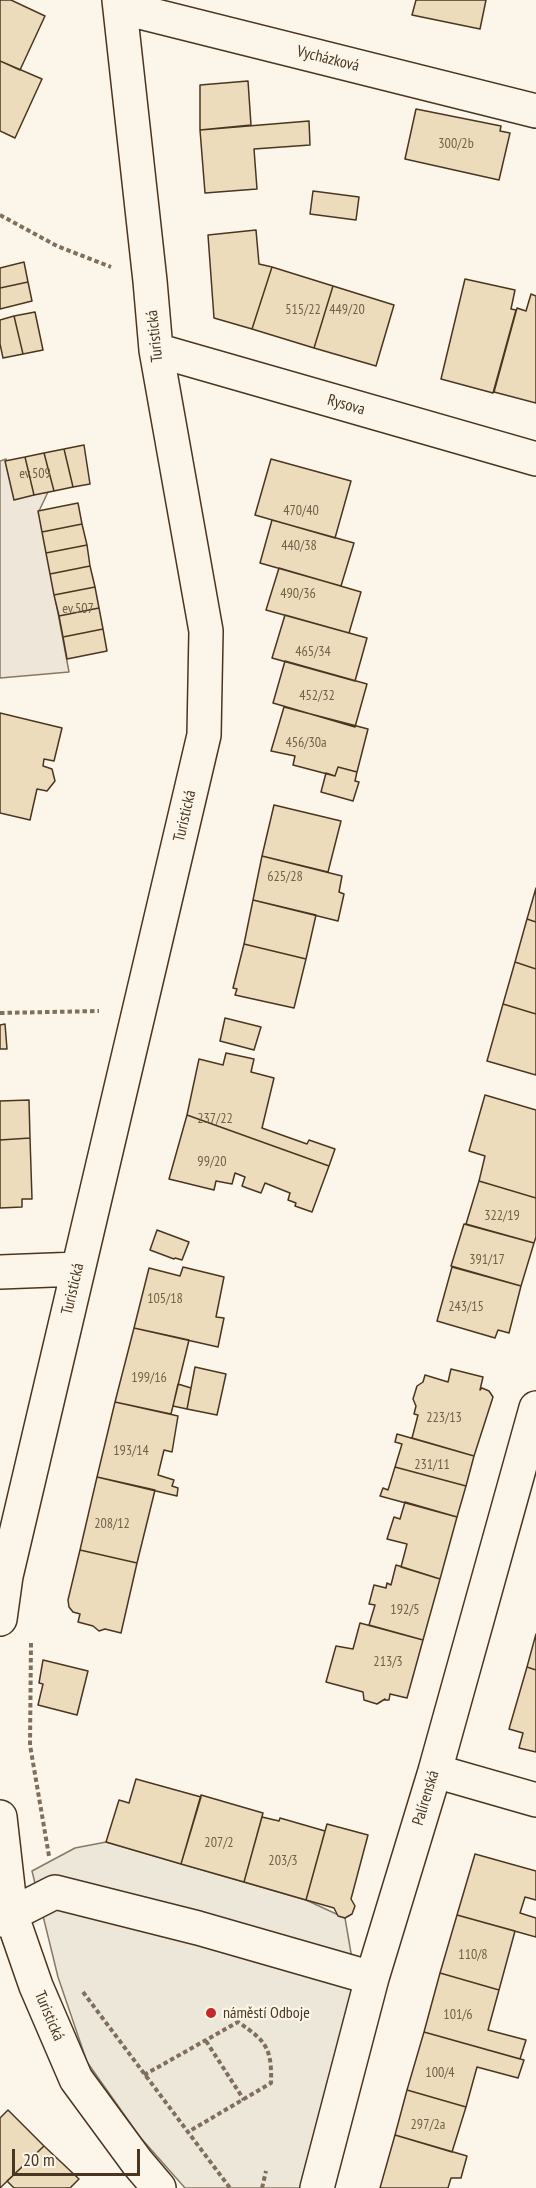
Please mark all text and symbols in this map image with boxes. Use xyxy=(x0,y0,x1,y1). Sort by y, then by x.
street label: Vycházková xyxy=(295,42,361,76)
house number: 300/2b xyxy=(438,136,474,152)
house number: 515/22 xyxy=(285,302,321,318)
house number: 449/20 xyxy=(329,302,365,318)
street label: Turistická xyxy=(143,309,167,363)
street label: Rysova xyxy=(325,391,367,419)
house number: ev.509 xyxy=(19,466,51,482)
house number: 470/40 xyxy=(283,503,319,519)
house number: 440/38 xyxy=(281,538,317,554)
house number: 490/36 xyxy=(280,586,316,602)
house number: ev.507 xyxy=(62,601,94,617)
house number: 465/34 xyxy=(295,644,331,660)
house number: 452/32 xyxy=(299,688,335,704)
house number: 456/30a xyxy=(285,735,327,751)
street label: Turistická xyxy=(170,788,200,844)
house number: 625/28 xyxy=(267,869,303,885)
house number: 237/22 xyxy=(197,1111,233,1127)
house number: 99/20 xyxy=(197,1154,227,1170)
house number: 322/19 xyxy=(484,1208,520,1224)
house number: 391/17 xyxy=(469,1252,505,1268)
street label: Turistická xyxy=(58,1261,88,1317)
house number: 105/18 xyxy=(147,1291,183,1307)
house number: 243/15 xyxy=(448,1299,484,1315)
house number: 199/16 xyxy=(131,1370,167,1386)
house number: 223/13 xyxy=(426,1410,462,1426)
house number: 193/14 xyxy=(113,1443,149,1459)
house number: 231/11 xyxy=(414,1457,450,1473)
house number: 208/12 xyxy=(94,1516,130,1532)
house number: 192/5 xyxy=(390,1602,420,1618)
house number: 213/3 xyxy=(373,1654,403,1670)
street label: Palírenská xyxy=(409,1768,443,1828)
house number: 207/2 xyxy=(204,1835,234,1851)
house number: 203/3 xyxy=(268,1853,298,1869)
house number: 110/8 xyxy=(458,1947,488,1963)
street label: Turistická xyxy=(30,1988,68,2044)
place label: náměstí Odboje xyxy=(223,2003,310,2023)
marker: náměstí Odboje xyxy=(204,2006,218,2020)
house number: 101/6 xyxy=(443,2007,473,2023)
house number: 100/4 xyxy=(425,2065,455,2081)
house number: 297/2a xyxy=(411,2117,445,2133)
scale bar xyxy=(15,2137,142,2175)
text: 20 m xyxy=(23,2148,55,2171)

